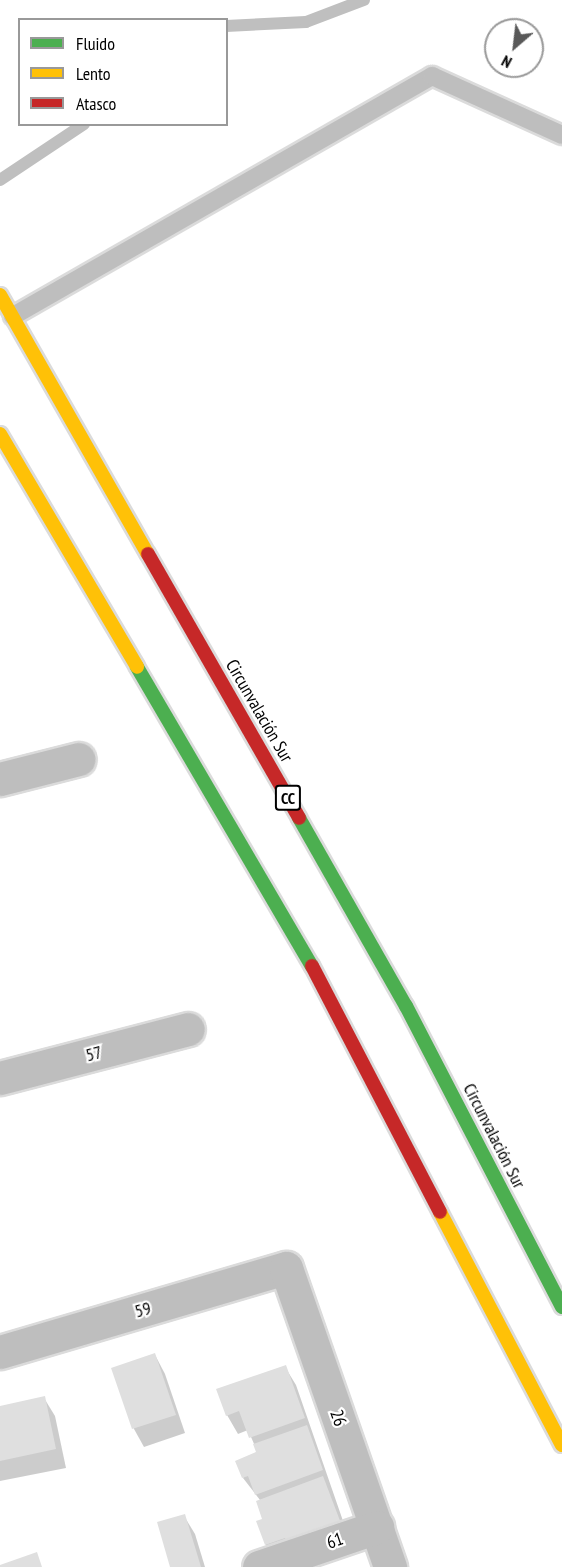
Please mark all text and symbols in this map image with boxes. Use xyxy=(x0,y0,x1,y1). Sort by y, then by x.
legend xyxy=(18,18,228,126)
north arrow xyxy=(484,18,544,78)
text: Fluido xyxy=(76,32,115,55)
text: N xyxy=(498,51,515,73)
text: Lento xyxy=(76,62,111,85)
text: Atasco xyxy=(76,92,116,115)
street label: Circunvalación Sur xyxy=(221,656,297,766)
road number: CC xyxy=(274,785,302,811)
street label: 57 xyxy=(83,1041,105,1067)
street label: Circunvalación Sur xyxy=(458,1080,530,1192)
street label: 59 xyxy=(132,1297,154,1323)
street label: 26 xyxy=(325,1407,351,1429)
street label: 61 xyxy=(324,1528,346,1554)

